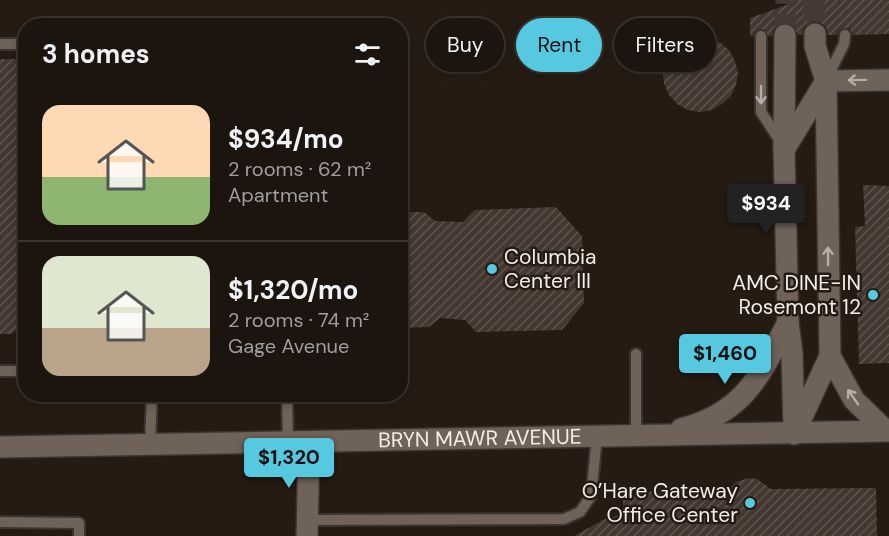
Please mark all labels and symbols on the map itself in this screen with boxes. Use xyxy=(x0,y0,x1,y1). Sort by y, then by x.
one-way arrow xyxy=(848,74,868,86)
one-way arrow xyxy=(755,84,767,104)
pin: $934 xyxy=(730,184,802,235)
place label: Columbia Center III xyxy=(504,243,597,295)
one-way arrow xyxy=(823,246,834,266)
marker: Columbia Center III xyxy=(485,262,499,276)
place label: AMC DINE-IN Rosemont 12 xyxy=(732,269,861,321)
marker: AMC DINE-IN Rosemont 12 xyxy=(866,288,880,302)
pin: $1,460 xyxy=(676,334,774,385)
one-way arrow xyxy=(847,389,860,406)
street label: BRYN MAWR AVENUE xyxy=(378,423,582,454)
pin: $1,320 xyxy=(240,438,338,489)
place label: O’Hare Gateway Office Center xyxy=(582,477,738,529)
marker: O’Hare Gateway Office Center xyxy=(743,496,757,510)

